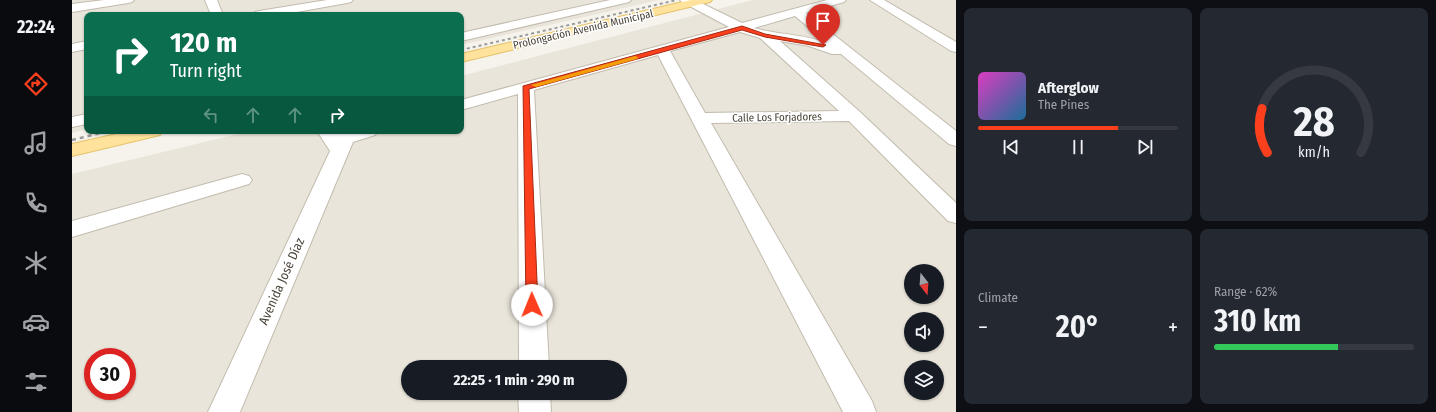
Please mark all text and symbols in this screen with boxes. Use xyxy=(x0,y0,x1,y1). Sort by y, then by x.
pin xyxy=(806,4,840,45)
street label: Prolongación Avenida Municipal xyxy=(512,7,655,52)
icon: arrive xyxy=(812,10,834,32)
text: 22:24 xyxy=(17,16,55,38)
text: 120 m xyxy=(170,26,237,59)
icon: right xyxy=(104,28,156,80)
text: Turn right xyxy=(170,60,242,82)
icon: directions xyxy=(22,70,50,98)
text: Afterglow xyxy=(1038,79,1099,97)
text: 28 xyxy=(1292,96,1335,146)
text: The Pines xyxy=(1038,97,1089,112)
icon: left xyxy=(200,104,222,126)
icon: ahead xyxy=(242,104,264,126)
icon: ahead xyxy=(284,104,306,126)
icon: right xyxy=(326,104,348,126)
street label: Calle Los Forjadores xyxy=(732,110,822,125)
icon: music xyxy=(22,129,50,157)
icon: previous xyxy=(1000,136,1022,158)
icon: pause xyxy=(1067,136,1089,158)
icon: next xyxy=(1134,136,1156,158)
text: km/h xyxy=(1298,143,1330,160)
icon: phone xyxy=(22,189,50,217)
street label: Avenida José Díaz xyxy=(256,236,307,327)
icon: climate xyxy=(22,249,50,277)
north arrow xyxy=(904,264,944,304)
map controls xyxy=(904,264,944,400)
position arrow xyxy=(511,284,553,326)
text: Range · 62% xyxy=(1214,284,1277,299)
text: Climate xyxy=(978,290,1018,305)
text: 310 km xyxy=(1214,303,1301,339)
icon: car xyxy=(22,308,50,336)
text: 20° xyxy=(1056,309,1100,345)
button: sound xyxy=(904,312,944,352)
text: − xyxy=(978,314,988,341)
text: + xyxy=(1168,314,1178,341)
speed limit sign: 30 xyxy=(84,348,136,400)
button: layers xyxy=(904,360,944,400)
icon: filters xyxy=(22,368,50,396)
text: 22:25 · 1 min · 290 m xyxy=(453,371,575,389)

